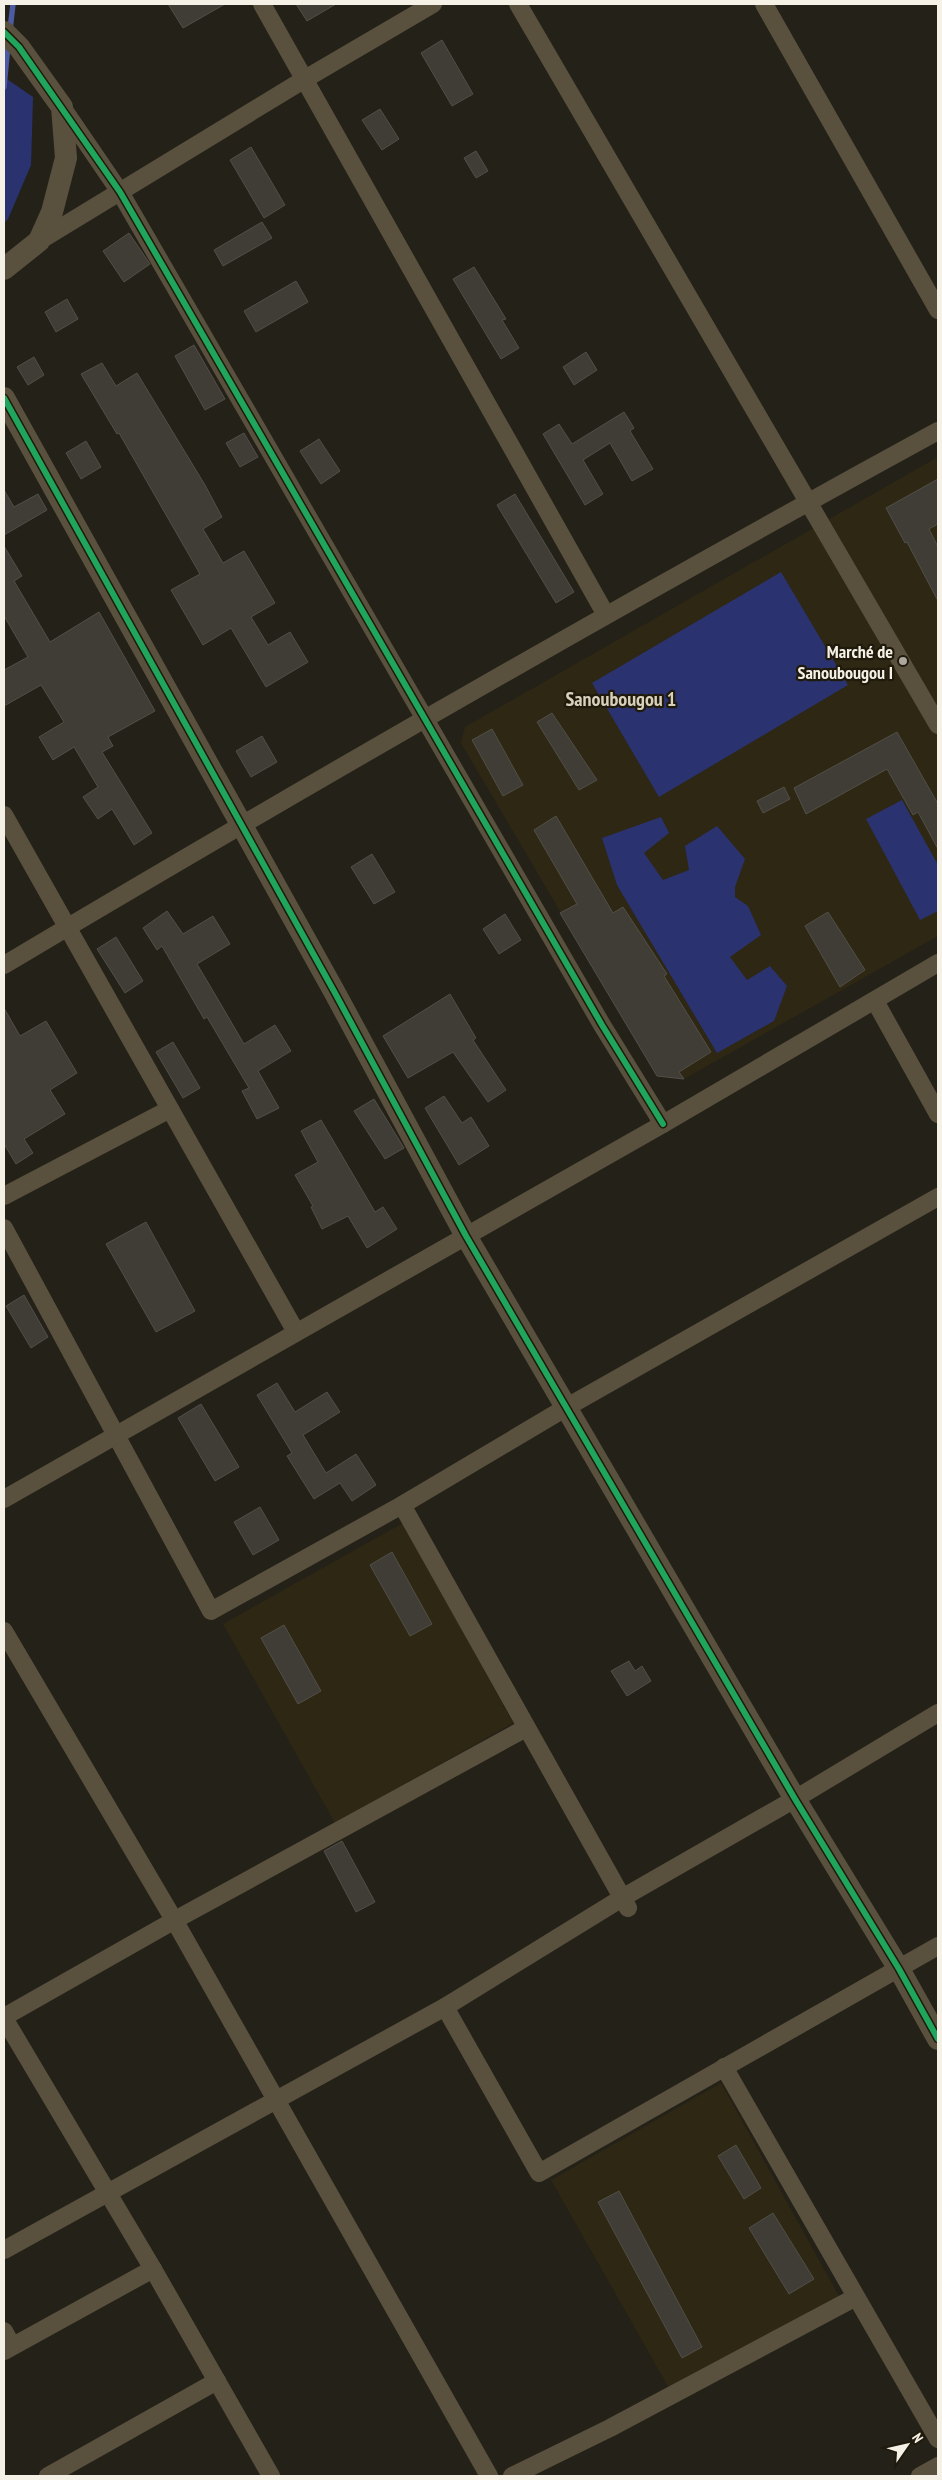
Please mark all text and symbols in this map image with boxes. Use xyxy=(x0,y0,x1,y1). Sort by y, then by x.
place label: Marché de Sanoubougou I xyxy=(798,640,893,684)
marker: Marché de Sanoubougou I xyxy=(897,655,909,667)
district label: Sanoubougou 1 xyxy=(566,686,676,712)
north arrow xyxy=(882,2420,932,2470)
text: N xyxy=(908,2430,927,2446)

